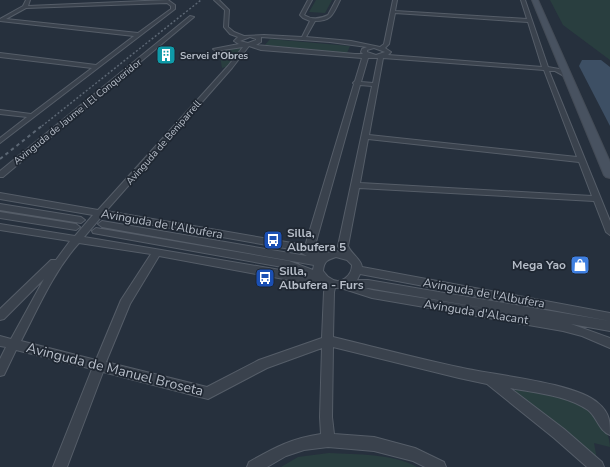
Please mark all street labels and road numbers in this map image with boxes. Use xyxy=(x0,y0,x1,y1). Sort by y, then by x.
street label: Avinguda de Jaume I El Conqueridor xyxy=(11,55,145,168)
street label: Avinguda de Beniparrell xyxy=(123,97,205,188)
street label: Avinguda de l'Albufera xyxy=(100,205,224,243)
street label: Avinguda de l'Albufera xyxy=(422,274,546,312)
street label: Avinguda d'Alacant xyxy=(423,296,530,328)
street label: Avinguda de Manuel Broseta xyxy=(24,338,205,401)

